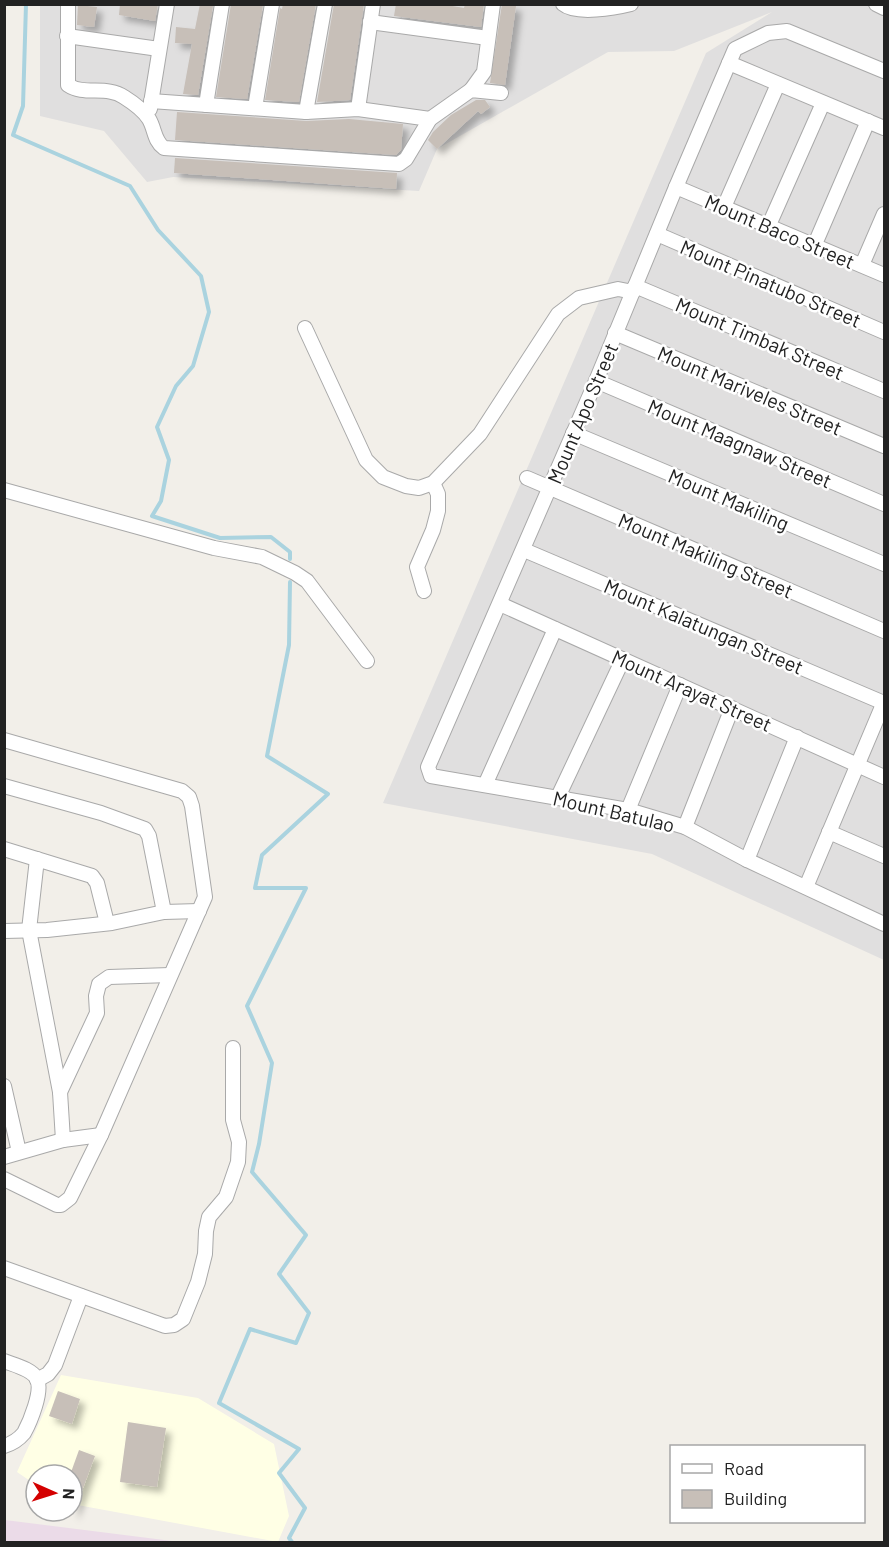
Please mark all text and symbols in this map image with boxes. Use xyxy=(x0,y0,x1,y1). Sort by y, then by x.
street label: Mount Baco Street xyxy=(701,189,859,273)
street label: Mount Pinatubo Street xyxy=(677,234,865,332)
street label: Mount Timbak Street xyxy=(672,292,848,384)
street label: Mount Apo Street xyxy=(542,339,622,487)
street label: Mount Mariveles Street xyxy=(654,340,846,440)
street label: Mount Maagnaw Street xyxy=(644,393,836,493)
street label: Mount Makiling xyxy=(665,463,793,535)
street label: Mount Makiling Street xyxy=(615,507,797,603)
street label: Mount Kalatungan Street xyxy=(601,573,807,679)
street label: Mount Arayat Street xyxy=(608,644,776,736)
street label: Mount Batulao xyxy=(551,785,677,837)
legend xyxy=(670,1445,865,1523)
text: Road xyxy=(724,1457,764,1479)
north arrow xyxy=(24,1463,84,1523)
text: Building xyxy=(724,1487,787,1509)
text: N xyxy=(60,1488,79,1500)

